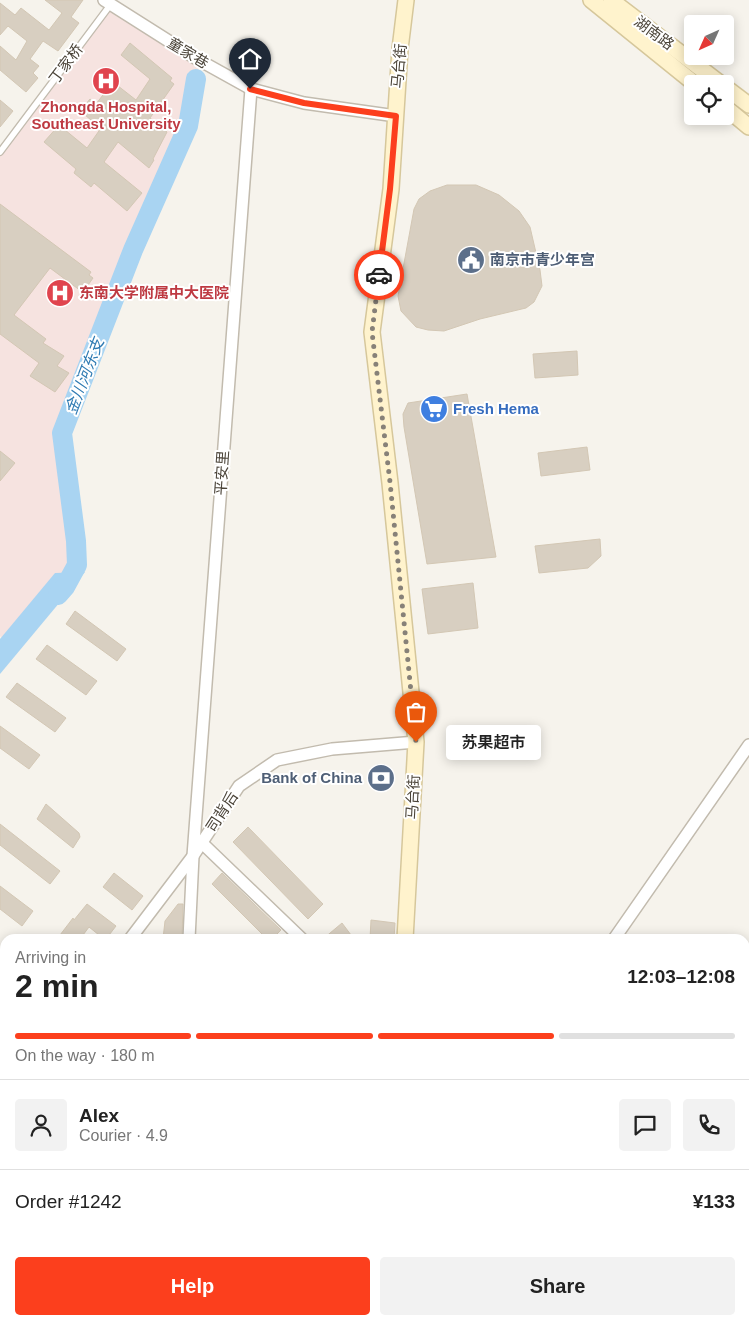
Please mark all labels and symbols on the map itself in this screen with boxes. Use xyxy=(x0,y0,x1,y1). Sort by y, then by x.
street label: 湖南路 xyxy=(631,12,677,53)
north arrow xyxy=(684,15,734,65)
street label: 童家巷 xyxy=(165,34,212,71)
pin xyxy=(229,38,271,89)
street label: 丁家桥 xyxy=(45,41,86,87)
street label: 马台街 xyxy=(388,43,409,89)
hospital icon: Zhongda Hospital, Southeast University xyxy=(91,66,121,96)
place label: Zhongda Hospital, Southeast University xyxy=(31,98,181,132)
public building icon: 南京市青少年宫 xyxy=(456,245,486,275)
courier xyxy=(354,250,404,300)
place label: 南京市青少年宫 xyxy=(490,251,595,268)
hospital icon: 东南大学附属中大医院 xyxy=(45,278,75,308)
place label: 东南大学附属中大医院 xyxy=(79,284,229,301)
water label: 金川河东支 xyxy=(62,334,107,417)
supermarket icon: Fresh Hema xyxy=(419,394,449,424)
place label: Fresh Hema xyxy=(453,400,540,417)
street label: 平安里 xyxy=(211,450,232,496)
pin xyxy=(395,691,437,742)
callout: 苏果超市 xyxy=(446,724,541,760)
bank icon: Bank of China xyxy=(366,763,396,793)
place label: Bank of China xyxy=(261,769,363,786)
street label: 马台街 xyxy=(403,774,422,820)
street label: 司背后 xyxy=(202,788,241,835)

